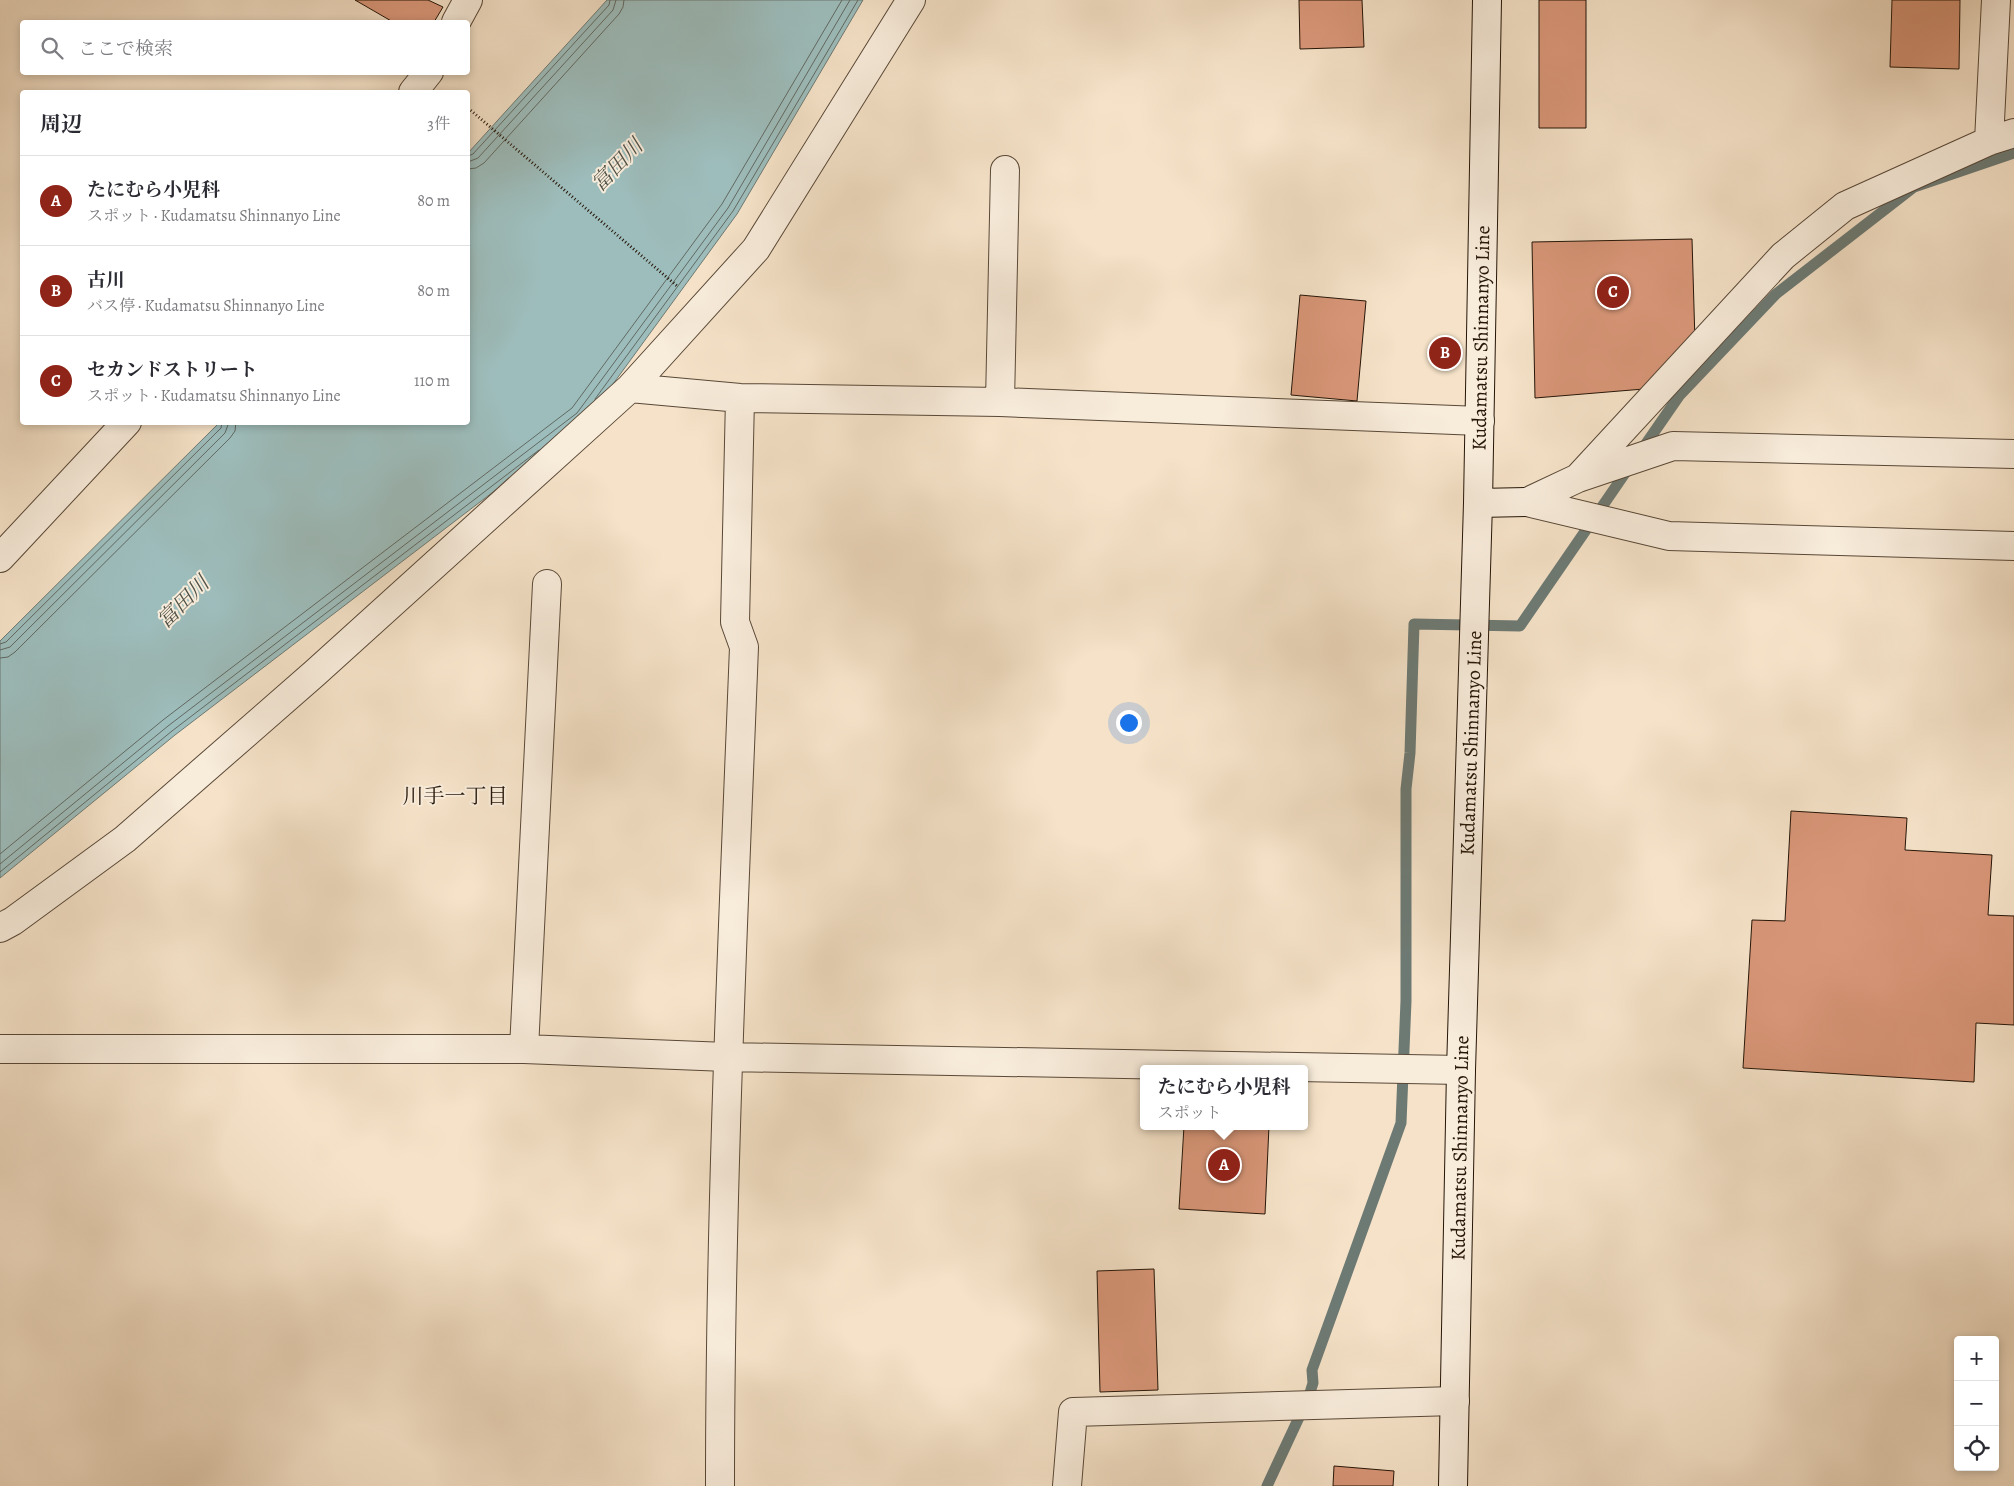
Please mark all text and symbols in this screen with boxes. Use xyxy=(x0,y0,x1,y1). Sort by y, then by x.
search box xyxy=(20,20,470,75)
icon: search xyxy=(38,34,66,62)
text: ここで検索 xyxy=(78,36,173,62)
text: 周辺 xyxy=(40,110,82,138)
text: 3件 xyxy=(427,113,450,135)
water label: 富田川 xyxy=(585,131,650,197)
text: たにむら小児科 xyxy=(87,177,220,203)
text: A xyxy=(51,190,61,212)
text: 80 m xyxy=(417,190,450,212)
text: スポット · Kudamatsu Shinnanyo Line xyxy=(87,205,341,227)
street label: Kudamatsu Shinnanyo Line xyxy=(1466,225,1496,451)
text: 古川 xyxy=(87,267,125,293)
pin: C xyxy=(1597,273,1629,311)
text: B xyxy=(51,280,61,302)
text: 80 m xyxy=(417,280,450,302)
text: バス停 · Kudamatsu Shinnanyo Line xyxy=(87,295,325,317)
pin: B xyxy=(1429,334,1461,372)
text: セカンドストリート xyxy=(87,357,258,383)
text: C xyxy=(51,370,61,392)
text: 110 m xyxy=(414,370,450,392)
text: スポット · Kudamatsu Shinnanyo Line xyxy=(87,385,341,407)
water label: 富田川 xyxy=(151,568,217,634)
street label: Kudamatsu Shinnanyo Line xyxy=(1454,630,1488,856)
your location xyxy=(1116,710,1142,736)
district label: 川手一丁目 xyxy=(403,782,508,810)
street label: Kudamatsu Shinnanyo Line xyxy=(1445,1035,1475,1261)
popup xyxy=(1140,1065,1308,1130)
text: たにむら小児科 xyxy=(1157,1074,1291,1100)
text: スポット xyxy=(1157,1102,1222,1124)
pin: A xyxy=(1208,1146,1240,1184)
map controls xyxy=(1954,1336,1999,1471)
button: + xyxy=(1954,1336,1999,1381)
button: − xyxy=(1954,1381,1999,1426)
button: locate xyxy=(1954,1426,1999,1471)

